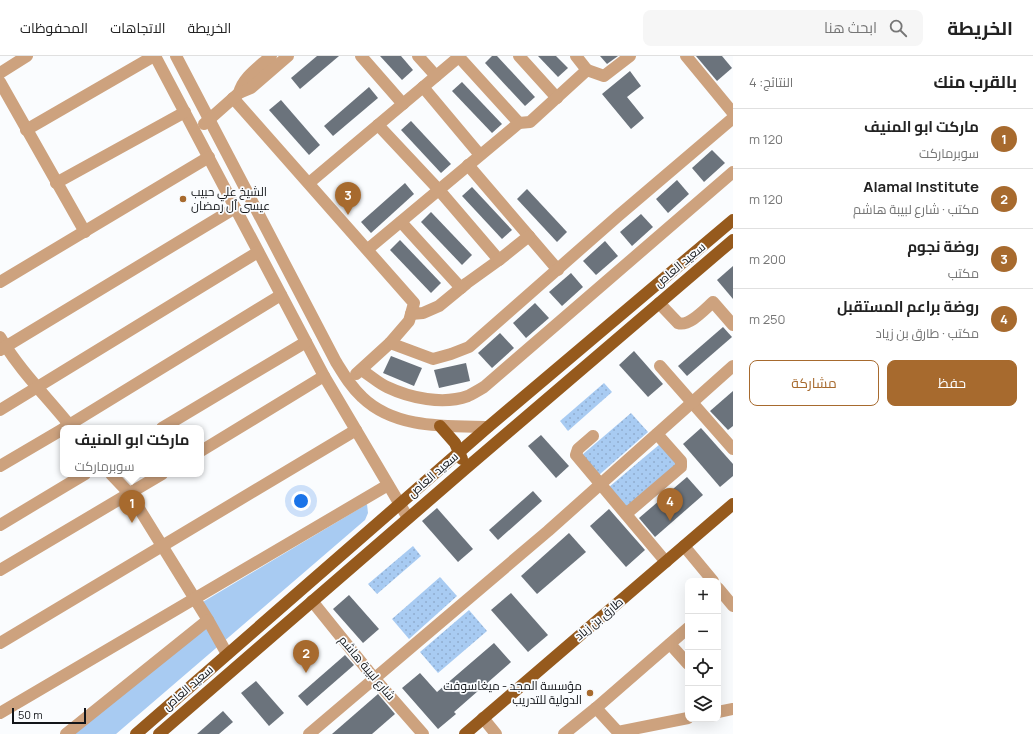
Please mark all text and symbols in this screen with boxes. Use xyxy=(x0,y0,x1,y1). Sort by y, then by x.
search box xyxy=(643,10,923,46)
text: الخريطة xyxy=(947,15,1013,41)
text: ابحث هنا xyxy=(824,17,877,38)
icon: search xyxy=(887,17,909,39)
text: المحفوظات xyxy=(20,18,88,37)
text: الاتجاهات xyxy=(110,18,166,37)
text: الخريطة xyxy=(188,18,231,37)
text: بالقرب منك xyxy=(933,70,1017,93)
text: النتائج: 4 xyxy=(749,73,793,91)
text: ماركت ابو المنيف xyxy=(864,116,979,137)
text: 120 m xyxy=(749,130,783,148)
text: 1 xyxy=(1001,130,1007,148)
text: سوبرماركت xyxy=(919,144,979,162)
text: Alamal Institute xyxy=(863,176,979,197)
pin: 3 xyxy=(335,182,361,215)
place label: الشيخ علي حبيب عيسى ٱل رمضان xyxy=(191,183,270,214)
text: 120 m xyxy=(749,190,783,208)
text: 2 xyxy=(1000,190,1008,208)
marker: الشيخ علي حبيب عيسى ٱل رمضان xyxy=(178,194,188,204)
text: مكتب · شارع لبيبة هاشم xyxy=(853,200,979,218)
text: روضة نجوم xyxy=(907,236,979,257)
street label: سعيد العاص xyxy=(651,238,709,291)
text: 200 m xyxy=(749,250,786,268)
text: 3 xyxy=(1000,250,1008,268)
text: مكتب xyxy=(948,264,979,282)
text: روضة براعم المستقبل xyxy=(837,296,979,317)
text: 250 m xyxy=(749,310,786,328)
text: 4 xyxy=(1000,310,1008,328)
text: مكتب · طارق بن زياد xyxy=(876,324,979,342)
button: مشاركة xyxy=(749,360,879,406)
button: حفظ xyxy=(887,360,1017,406)
popup xyxy=(60,425,204,477)
text: ماركت ابو المنيف xyxy=(74,429,190,450)
street label: سعيد العاص xyxy=(404,448,462,501)
text: سوبرماركت xyxy=(74,457,134,475)
pin: 4 xyxy=(657,488,683,521)
pin: 1 xyxy=(119,490,145,523)
your location xyxy=(291,491,311,511)
map controls xyxy=(685,578,721,722)
button: + xyxy=(685,578,721,614)
street label: طارق بن زياد xyxy=(571,593,627,644)
button: − xyxy=(685,614,721,650)
street label: شارع لبيبة هاشم xyxy=(335,632,400,704)
pin: 2 xyxy=(293,640,319,673)
button: locate xyxy=(685,650,721,686)
street label: سعيد العاص xyxy=(159,661,217,714)
place label: مؤسسة المجد - ميغاسوفت الدولية للتدريب xyxy=(443,677,582,708)
button: layers xyxy=(685,686,721,722)
marker: مؤسسة المجد - ميغاسوفت الدولية للتدريب xyxy=(585,688,595,698)
scale bar xyxy=(12,706,86,725)
text: 50 m xyxy=(18,707,43,722)

